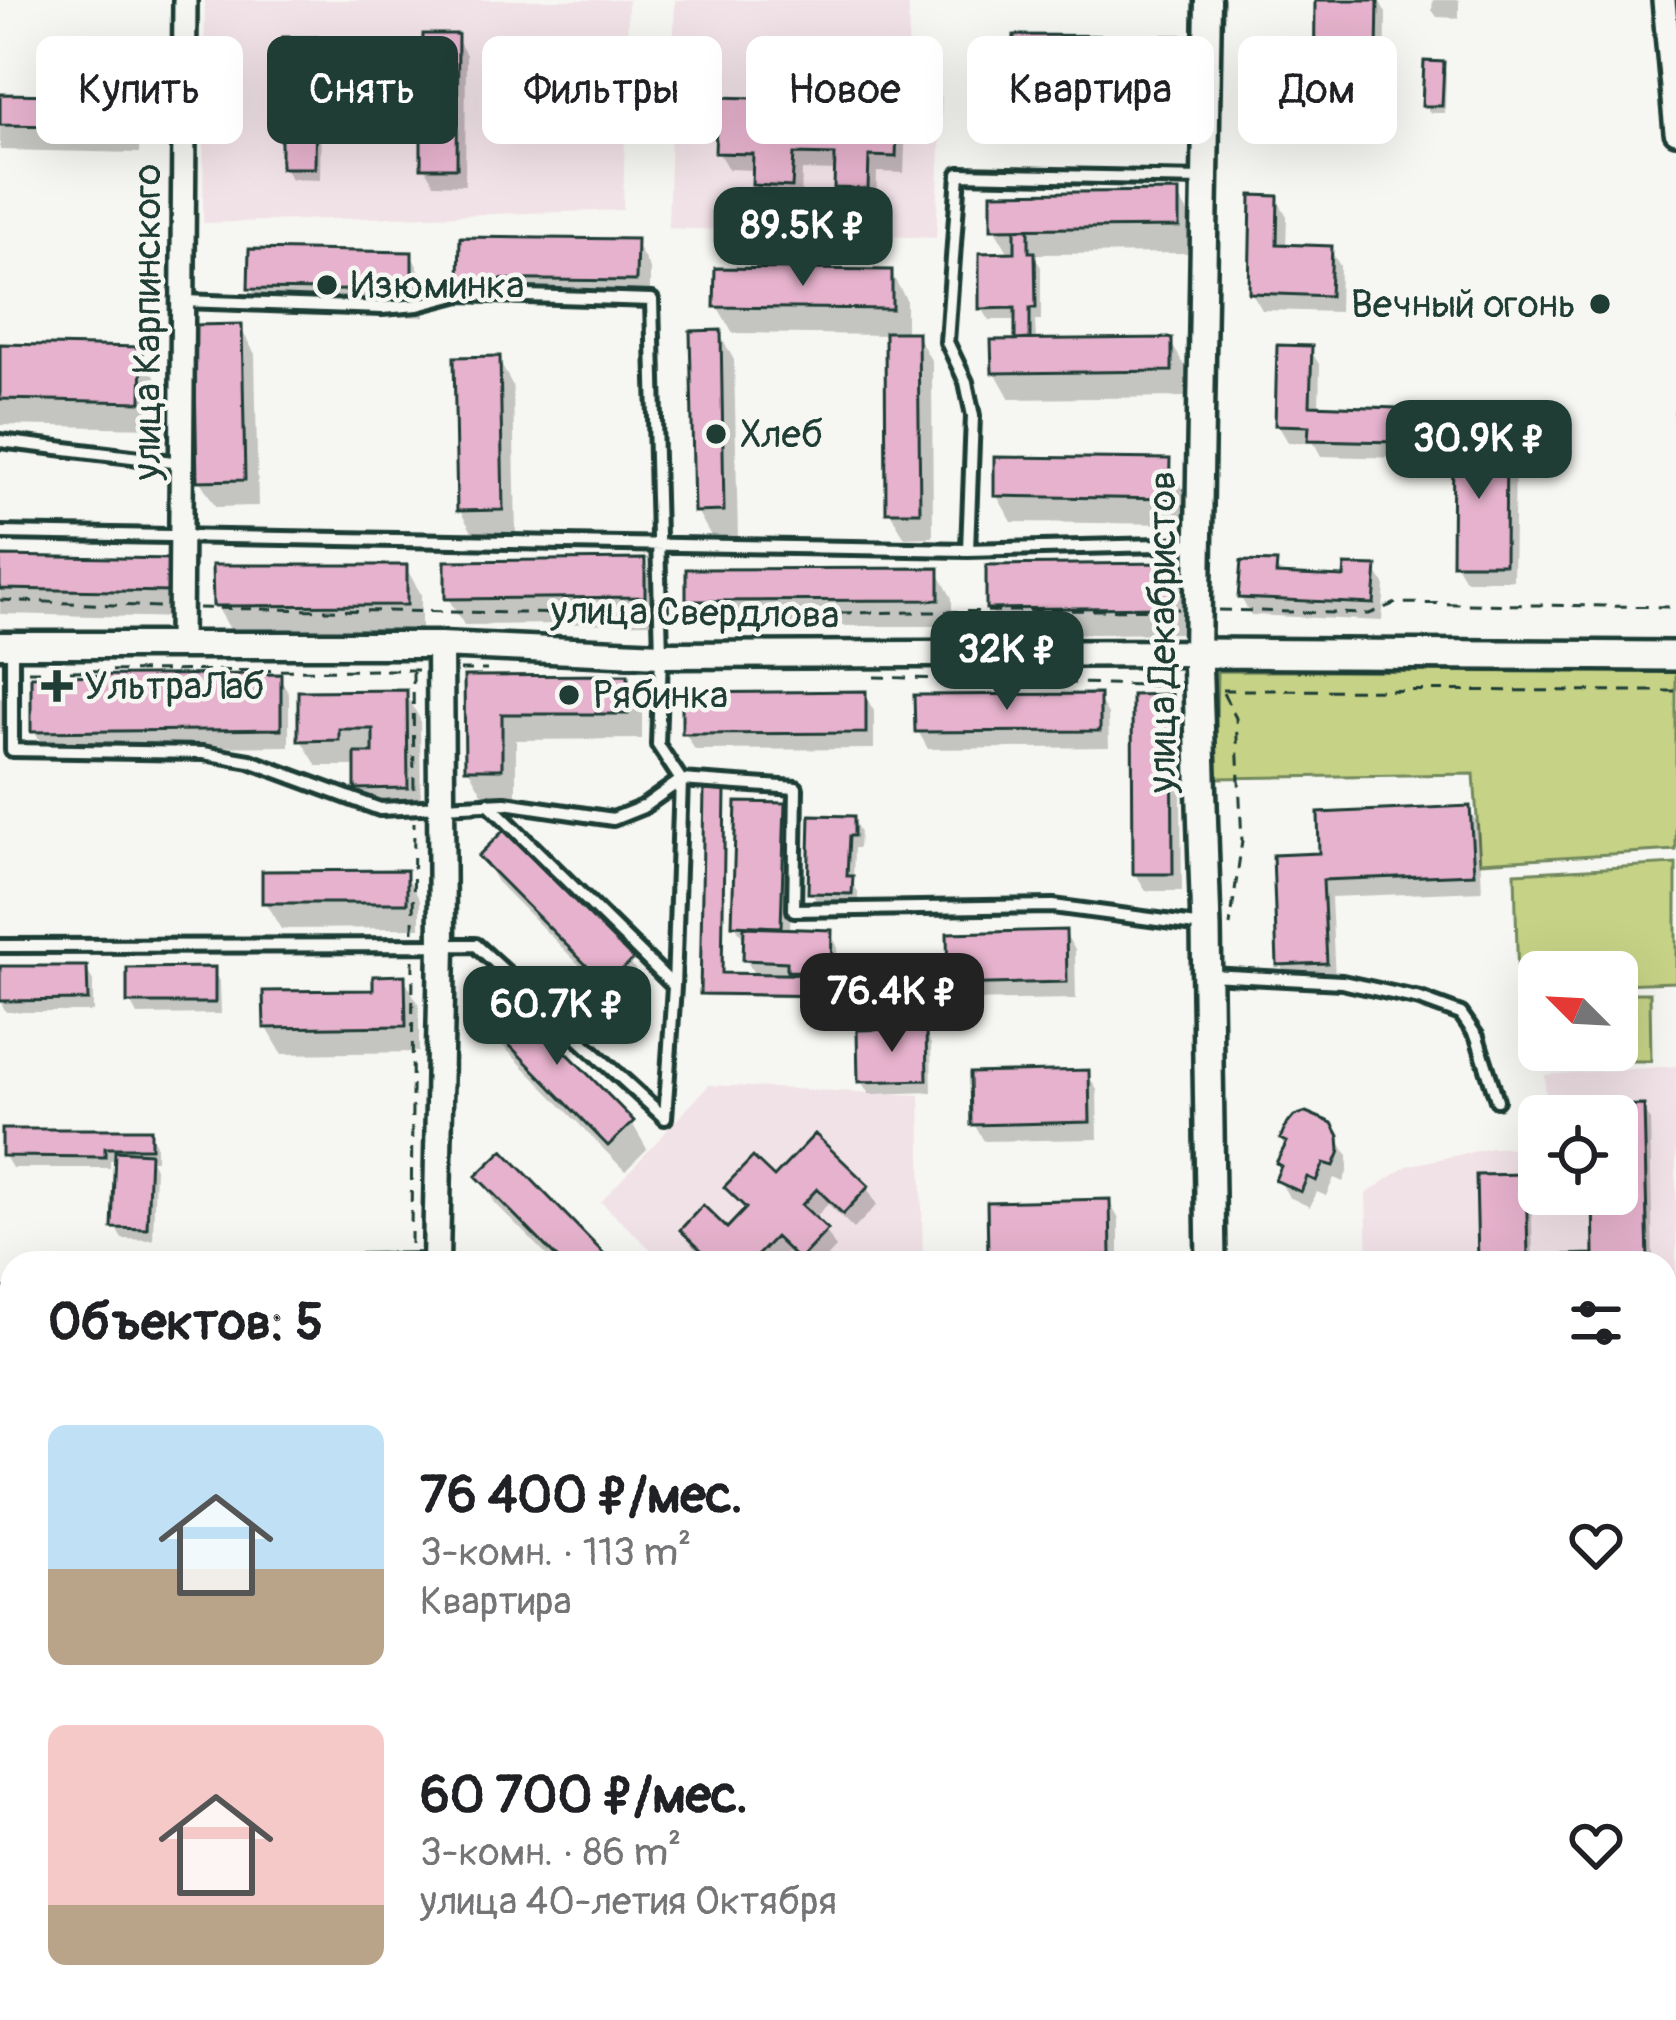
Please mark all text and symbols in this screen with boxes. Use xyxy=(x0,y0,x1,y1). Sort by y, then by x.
chip: Купить xyxy=(36,36,243,144)
chip: Снять xyxy=(267,36,458,144)
chip: Фильтры xyxy=(482,36,722,144)
chip: Новое xyxy=(746,36,943,144)
chip: Квартира xyxy=(967,36,1214,144)
chip: Дом xyxy=(1238,36,1397,144)
street label: улица Карпинского xyxy=(123,164,172,481)
pin: 89.5K ₽ xyxy=(692,187,914,289)
text: 89.5K ₽ xyxy=(741,201,865,250)
place label: Изюминка xyxy=(351,261,524,310)
marker: Изюминка xyxy=(314,272,340,298)
place label: Вечный огонь xyxy=(1351,280,1576,329)
marker: Вечный огонь xyxy=(1587,291,1613,317)
pin: 30.9K ₽ xyxy=(1368,400,1590,502)
place label: Хлеб xyxy=(740,410,823,459)
text: 30.9K ₽ xyxy=(1413,414,1545,463)
marker: Хлеб xyxy=(703,421,729,447)
street label: улица Декабристов xyxy=(1138,471,1187,794)
street label: улица Свердлова xyxy=(549,586,840,640)
pin: 32K ₽ xyxy=(923,611,1091,713)
text: 32K ₽ xyxy=(958,625,1056,674)
place label: УльтраЛаб xyxy=(84,662,265,711)
marker: УльтраЛаб xyxy=(41,670,73,702)
place label: Рябинка xyxy=(593,671,728,720)
marker: Рябинка xyxy=(556,682,582,708)
north arrow xyxy=(1518,951,1638,1071)
map controls xyxy=(1518,951,1638,1215)
pin: 76.4K ₽ xyxy=(781,953,1003,1055)
pin: 60.7K ₽ xyxy=(446,966,668,1068)
text: 76.4K ₽ xyxy=(827,967,957,1016)
text: 60.7K ₽ xyxy=(490,980,624,1029)
button: locate xyxy=(1518,1095,1638,1215)
icon: filters xyxy=(1563,1290,1629,1356)
text: Объектов: 5 xyxy=(48,1291,323,1355)
text: 76 400 ₽/мес. xyxy=(420,1464,743,1528)
icon: home xyxy=(144,1473,288,1617)
icon: heart xyxy=(1563,1512,1629,1578)
text: 3-комн. · 113 m² xyxy=(420,1528,691,1577)
text: Квартира xyxy=(420,1577,572,1626)
text: 60 700 ₽/мес. xyxy=(420,1764,748,1828)
icon: home xyxy=(144,1773,288,1917)
icon: heart xyxy=(1563,1812,1629,1878)
text: 3-комн. · 86 m² xyxy=(420,1828,681,1877)
text: улица 40-летия Октября xyxy=(420,1877,837,1926)

